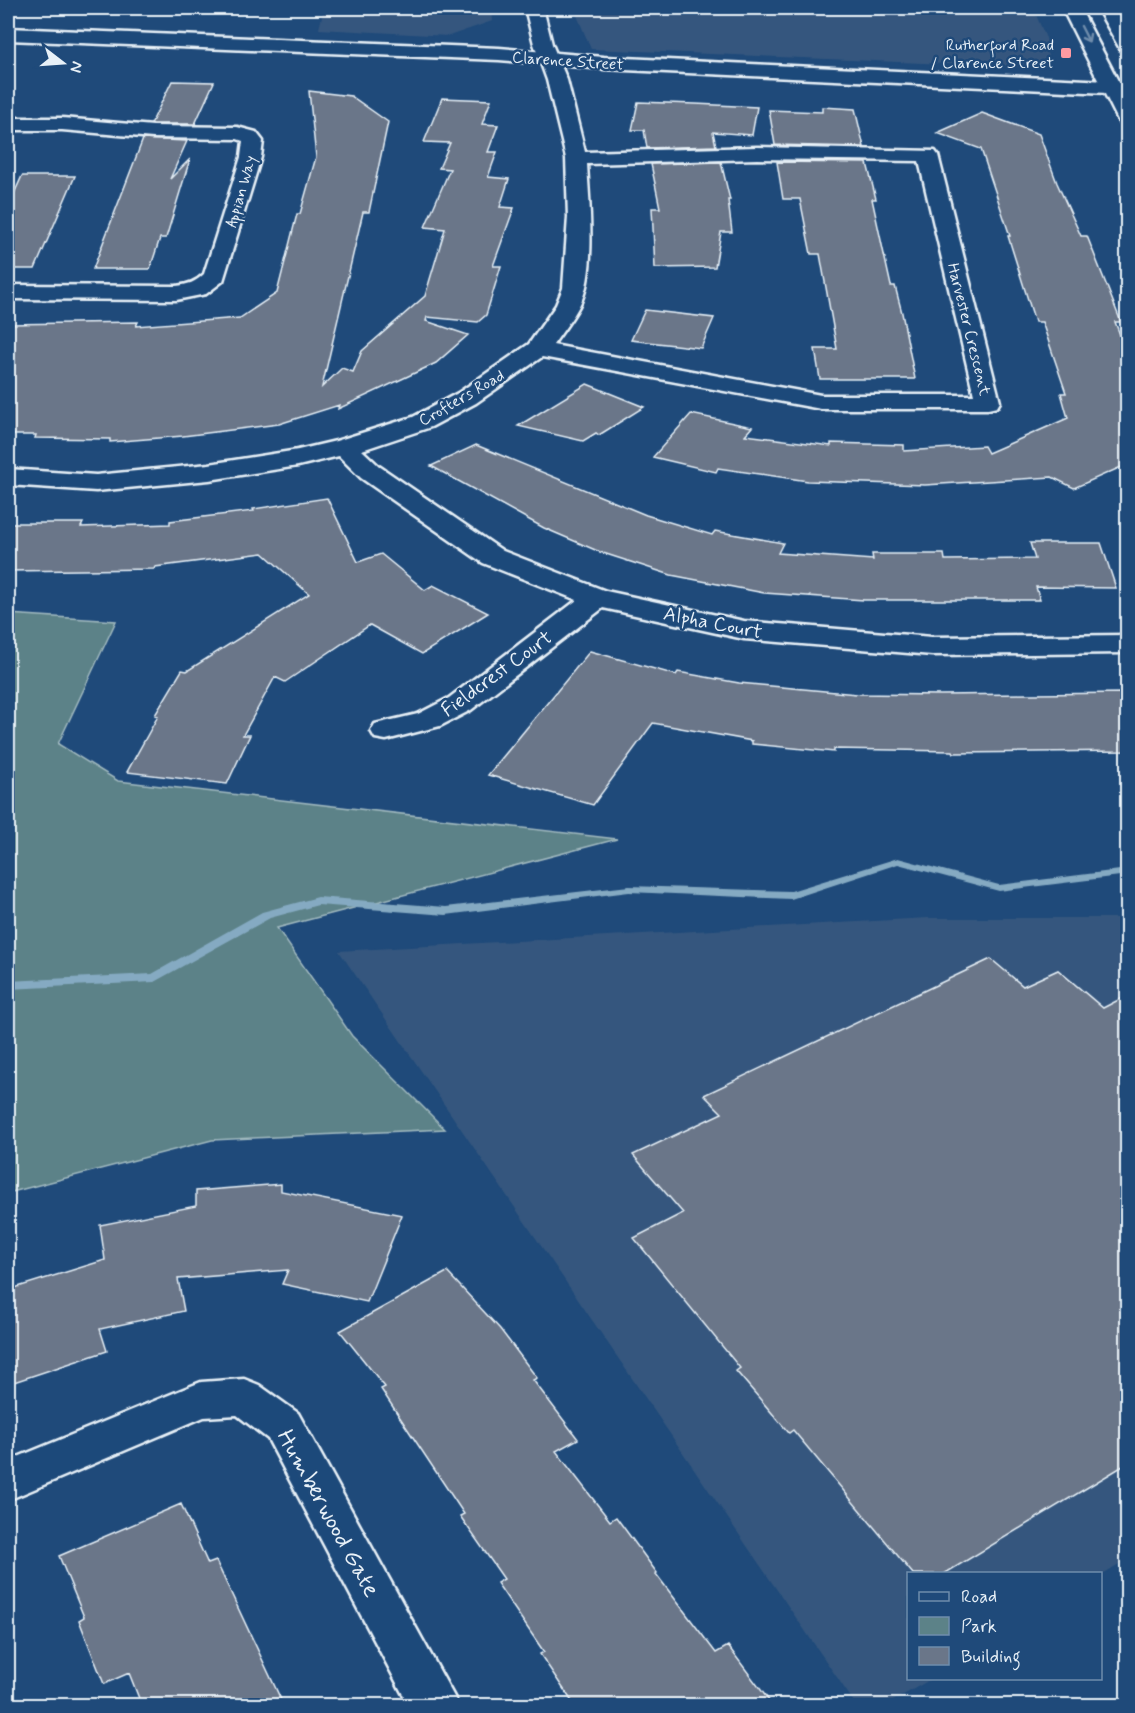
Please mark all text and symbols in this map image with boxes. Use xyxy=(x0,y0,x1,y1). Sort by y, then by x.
one-way arrow xyxy=(1079,25,1091,43)
north arrow xyxy=(33,33,93,93)
place label: Rutherford Road / Clarence Street xyxy=(931,35,1054,74)
marker: Rutherford Road / Clarence Street xyxy=(1059,46,1073,60)
street label: Clarence Street xyxy=(511,47,625,76)
text: N xyxy=(64,59,88,75)
street label: Appian Way xyxy=(221,153,263,230)
street label: Harvester Crescent xyxy=(942,261,995,398)
street label: Crofters Road xyxy=(415,365,508,431)
street label: Alpha Court xyxy=(661,601,765,646)
street label: Fieldcrest Court xyxy=(436,625,558,724)
street label: Humberwood Gate xyxy=(269,1424,387,1603)
legend xyxy=(907,1572,1102,1680)
text: Road xyxy=(961,1585,997,1609)
text: Park xyxy=(961,1615,997,1639)
text: Building xyxy=(961,1645,1021,1671)

